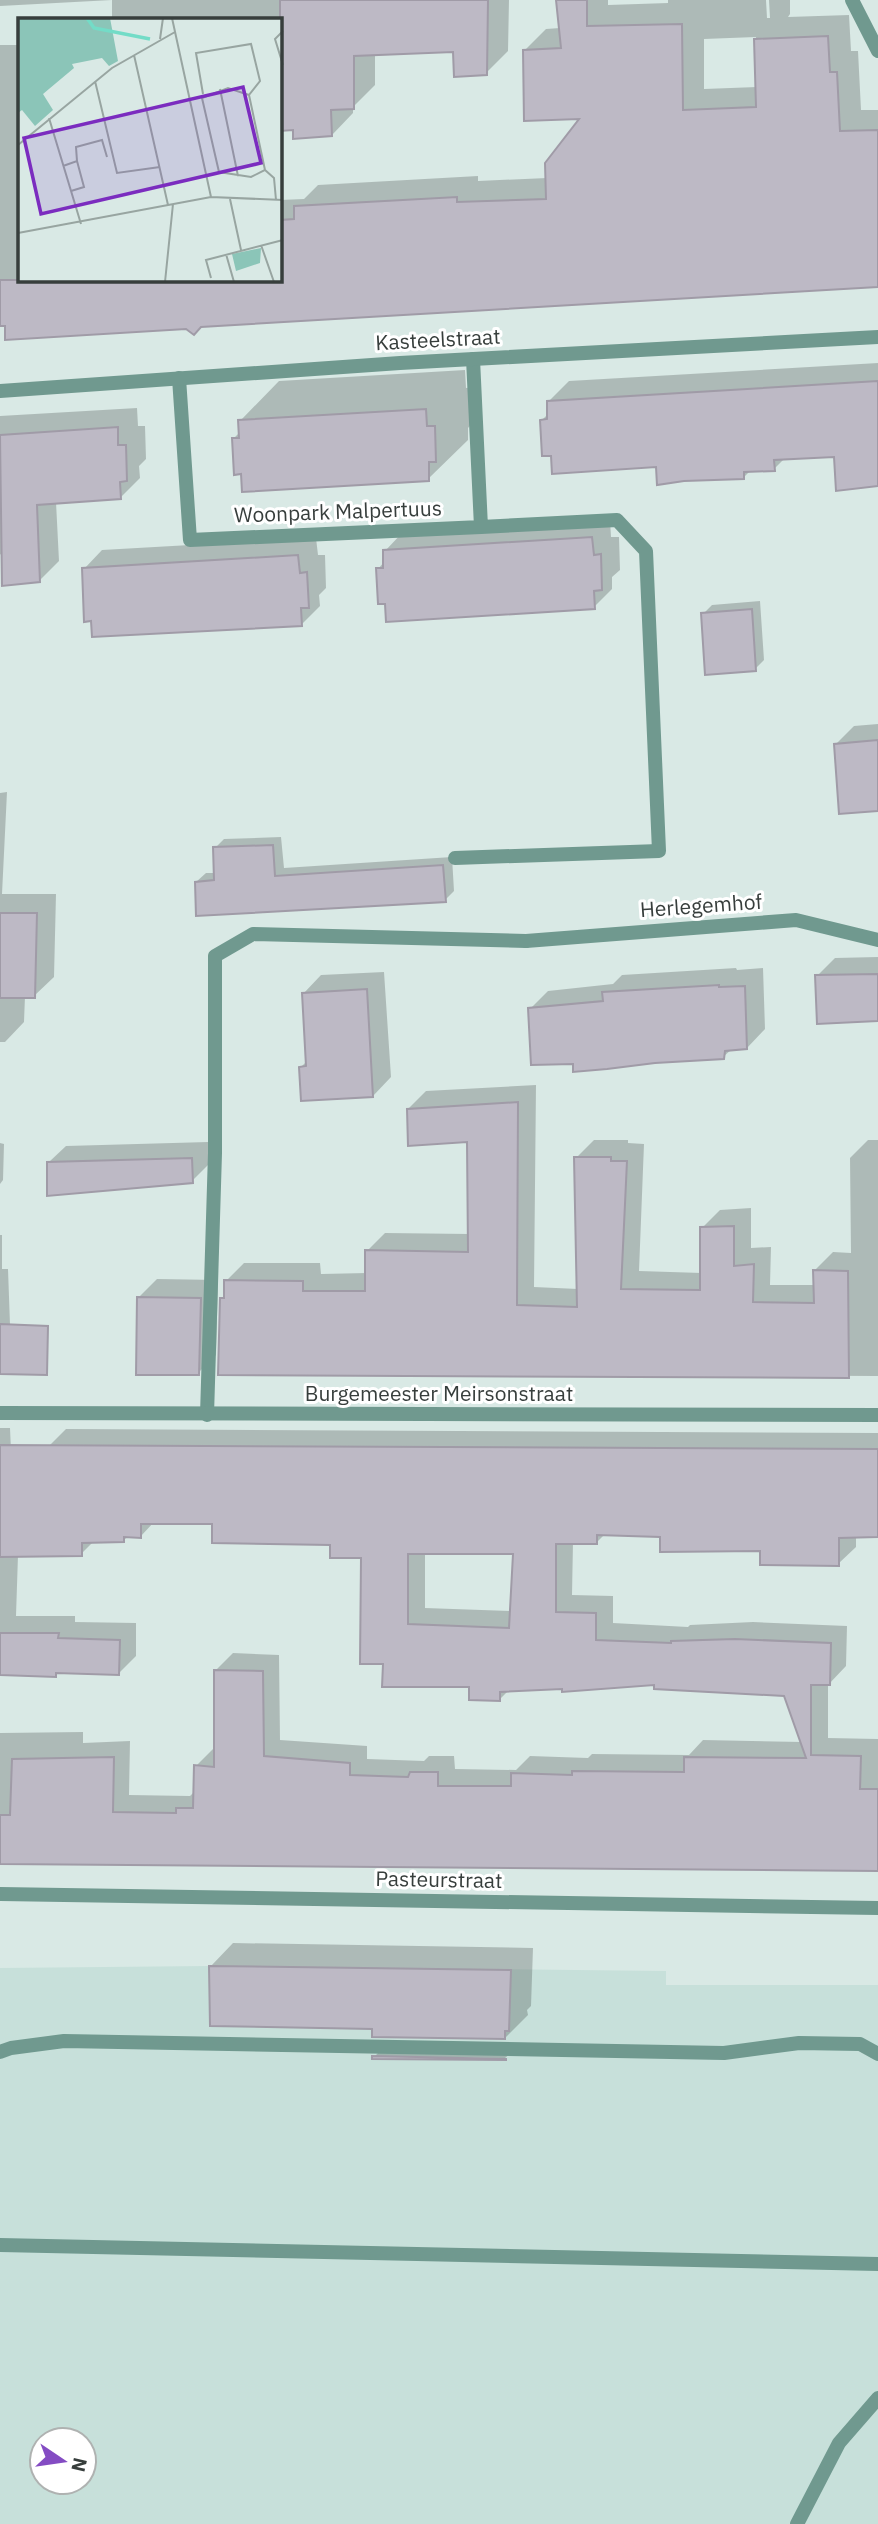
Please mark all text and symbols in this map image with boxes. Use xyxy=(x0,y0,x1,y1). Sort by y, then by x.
inset map xyxy=(18,18,282,282)
street label: Kasteelstraat xyxy=(375,322,501,356)
street label: Woonpark Malpertuus xyxy=(234,493,442,529)
street label: Herlegemhof xyxy=(639,887,763,923)
street label: Burgemeester Meirsonstraat xyxy=(305,1379,573,1407)
street label: Pasteurstraat xyxy=(375,1864,503,1894)
north arrow xyxy=(28,2426,98,2496)
text: N xyxy=(66,2455,93,2474)

